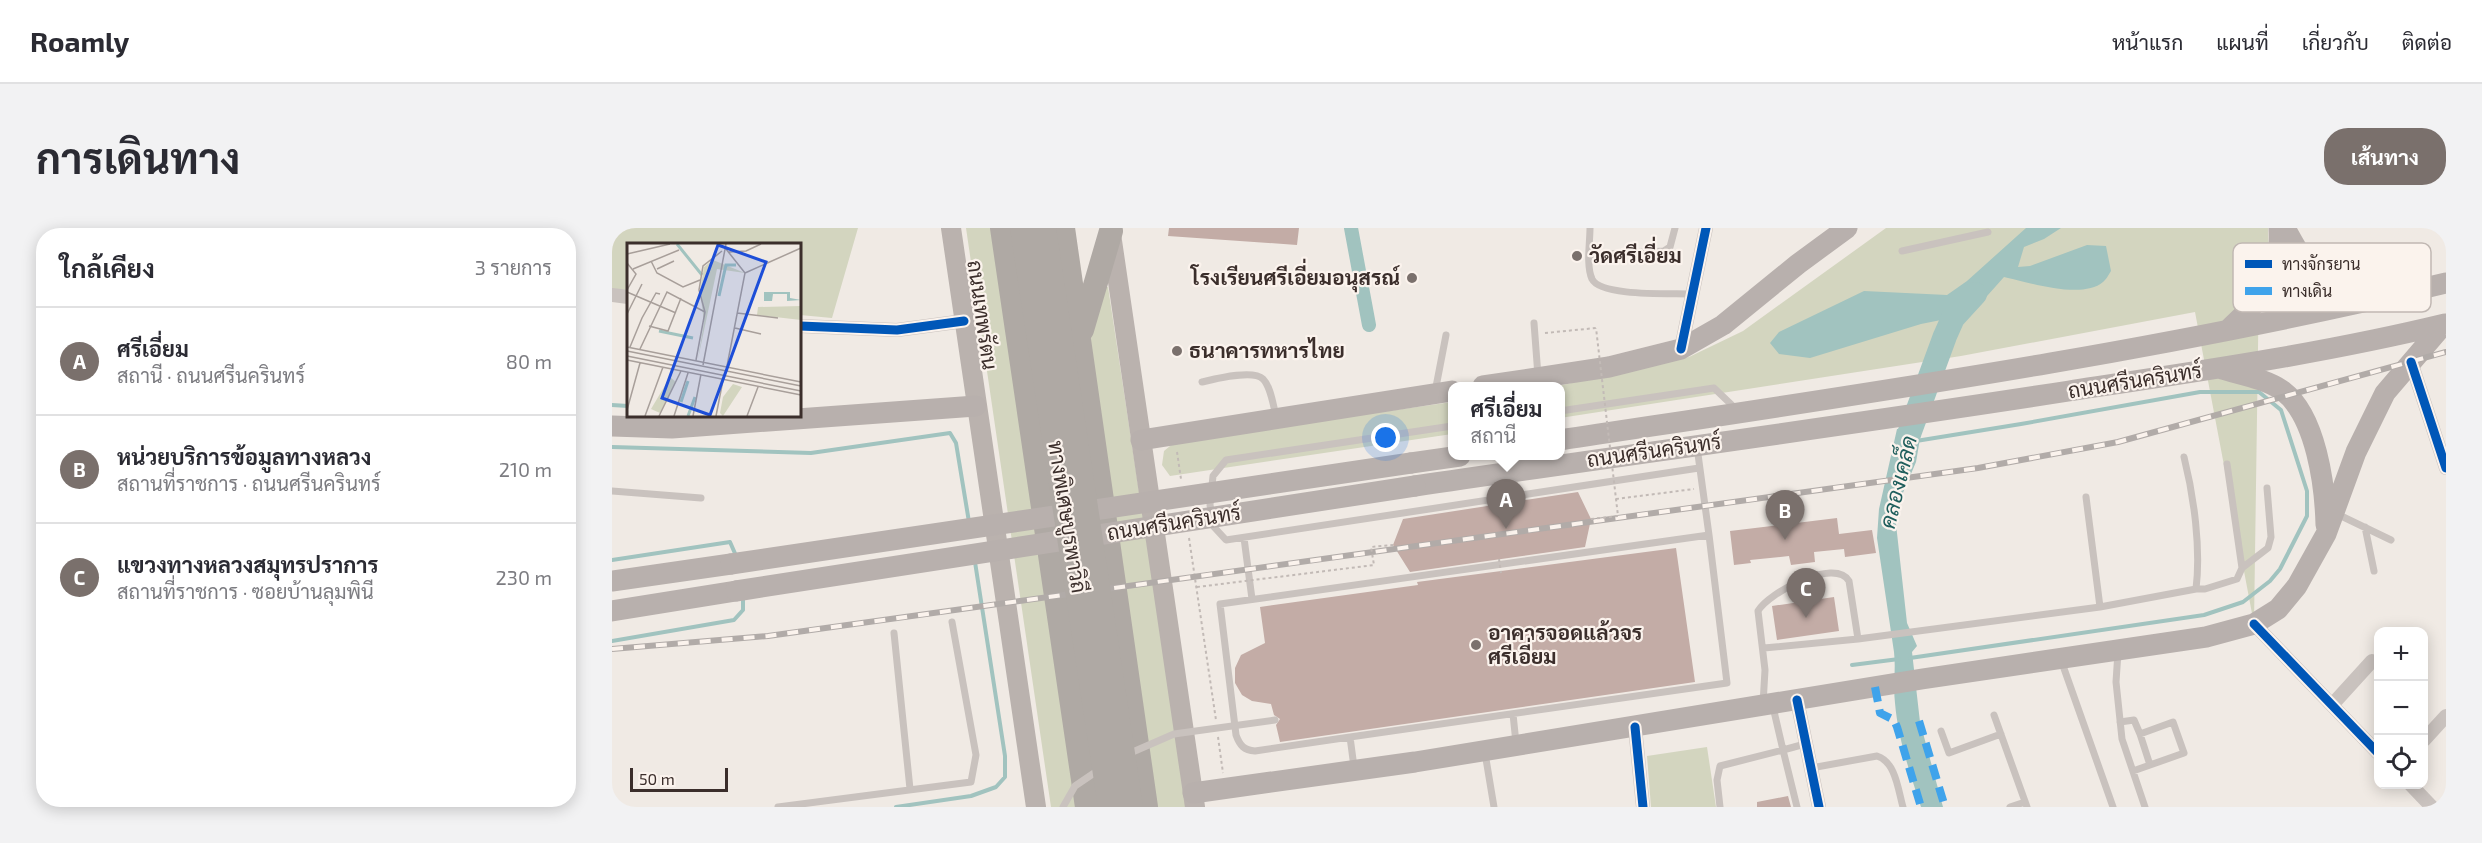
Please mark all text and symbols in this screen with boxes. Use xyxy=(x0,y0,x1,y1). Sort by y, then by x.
text: Roamly xyxy=(30,24,129,58)
text: หน้าแรก xyxy=(2112,29,2183,54)
text: แผนที่ xyxy=(2216,29,2269,54)
text: เกี่ยวกับ xyxy=(2302,29,2369,54)
text: ติดต่อ xyxy=(2402,29,2452,54)
button: เส้นทาง xyxy=(2324,128,2446,185)
text: การเดินทาง xyxy=(36,132,240,182)
place label: วัดศรีเอี่ยม xyxy=(1589,236,1682,267)
inset map xyxy=(627,243,801,417)
legend xyxy=(2233,243,2431,312)
marker: วัดศรีเอี่ยม xyxy=(1570,249,1584,263)
text: ใกล้เคียง xyxy=(60,252,155,283)
text: ทางจักรยาน xyxy=(2282,254,2361,273)
text: 3 รายการ xyxy=(475,255,552,279)
street label: ถนนเทพรัตน xyxy=(963,258,1004,371)
place label: โรงเรียนศรีเอี่ยมอนุสรณ์ xyxy=(1189,258,1401,293)
marker: โรงเรียนศรีเอี่ยมอนุสรณ์ xyxy=(1405,271,1419,285)
text: ทางเดิน xyxy=(2282,281,2332,300)
text: ศรีเอี่ยม xyxy=(117,335,189,361)
place label: ธนาคารทหารไทย xyxy=(1189,337,1345,362)
marker: ธนาคารทหารไทย xyxy=(1170,344,1184,358)
text: A xyxy=(73,349,86,373)
text: 80 m xyxy=(506,349,552,373)
street label: ถนนศรีนครินทร์ xyxy=(2066,357,2204,402)
text: สถานี · ถนนศรีนครินทร์ xyxy=(117,363,305,387)
popup xyxy=(1448,382,1565,460)
text: ศรีเอี่ยม xyxy=(1471,395,1542,421)
your location xyxy=(1371,423,1400,452)
text: สถานี xyxy=(1471,423,1516,447)
street label: ถนนศรีนครินทร์ xyxy=(1585,428,1723,471)
water label: คลองเคล็ด xyxy=(1872,432,1921,531)
street label: ทางพิเศษบูรพาวิถี xyxy=(1040,439,1093,595)
text: หน่วยบริการข้อมูลทางหลวง xyxy=(117,443,371,469)
text: B xyxy=(73,457,86,481)
text: 210 m xyxy=(499,457,552,481)
text: สถานที่ราชการ · ถนนศรีนครินทร์ xyxy=(117,471,381,495)
pin: A xyxy=(1486,480,1526,529)
pin: B xyxy=(1766,490,1804,540)
street label: ถนนศรีนครินทร์ xyxy=(1105,499,1243,544)
text: แขวงทางหลวงสมุทรปราการ xyxy=(117,551,378,577)
text: C xyxy=(74,565,85,589)
text: 230 m xyxy=(496,565,552,589)
pin: C xyxy=(1786,568,1826,618)
text: สถานที่ราชการ · ซอยบ้านลุมพินี xyxy=(117,579,374,603)
place label: อาคารจอดแล้วจร ศรีเอี่ยม xyxy=(1488,619,1642,668)
map controls xyxy=(2374,627,2428,789)
button: + xyxy=(2374,627,2428,681)
marker: อาคารจอดแล้วจร ศรีเอี่ยม xyxy=(1469,638,1483,652)
button: − xyxy=(2374,681,2428,735)
button: locate xyxy=(2374,735,2428,789)
scale bar xyxy=(630,765,728,792)
text: 50 m xyxy=(639,769,675,788)

